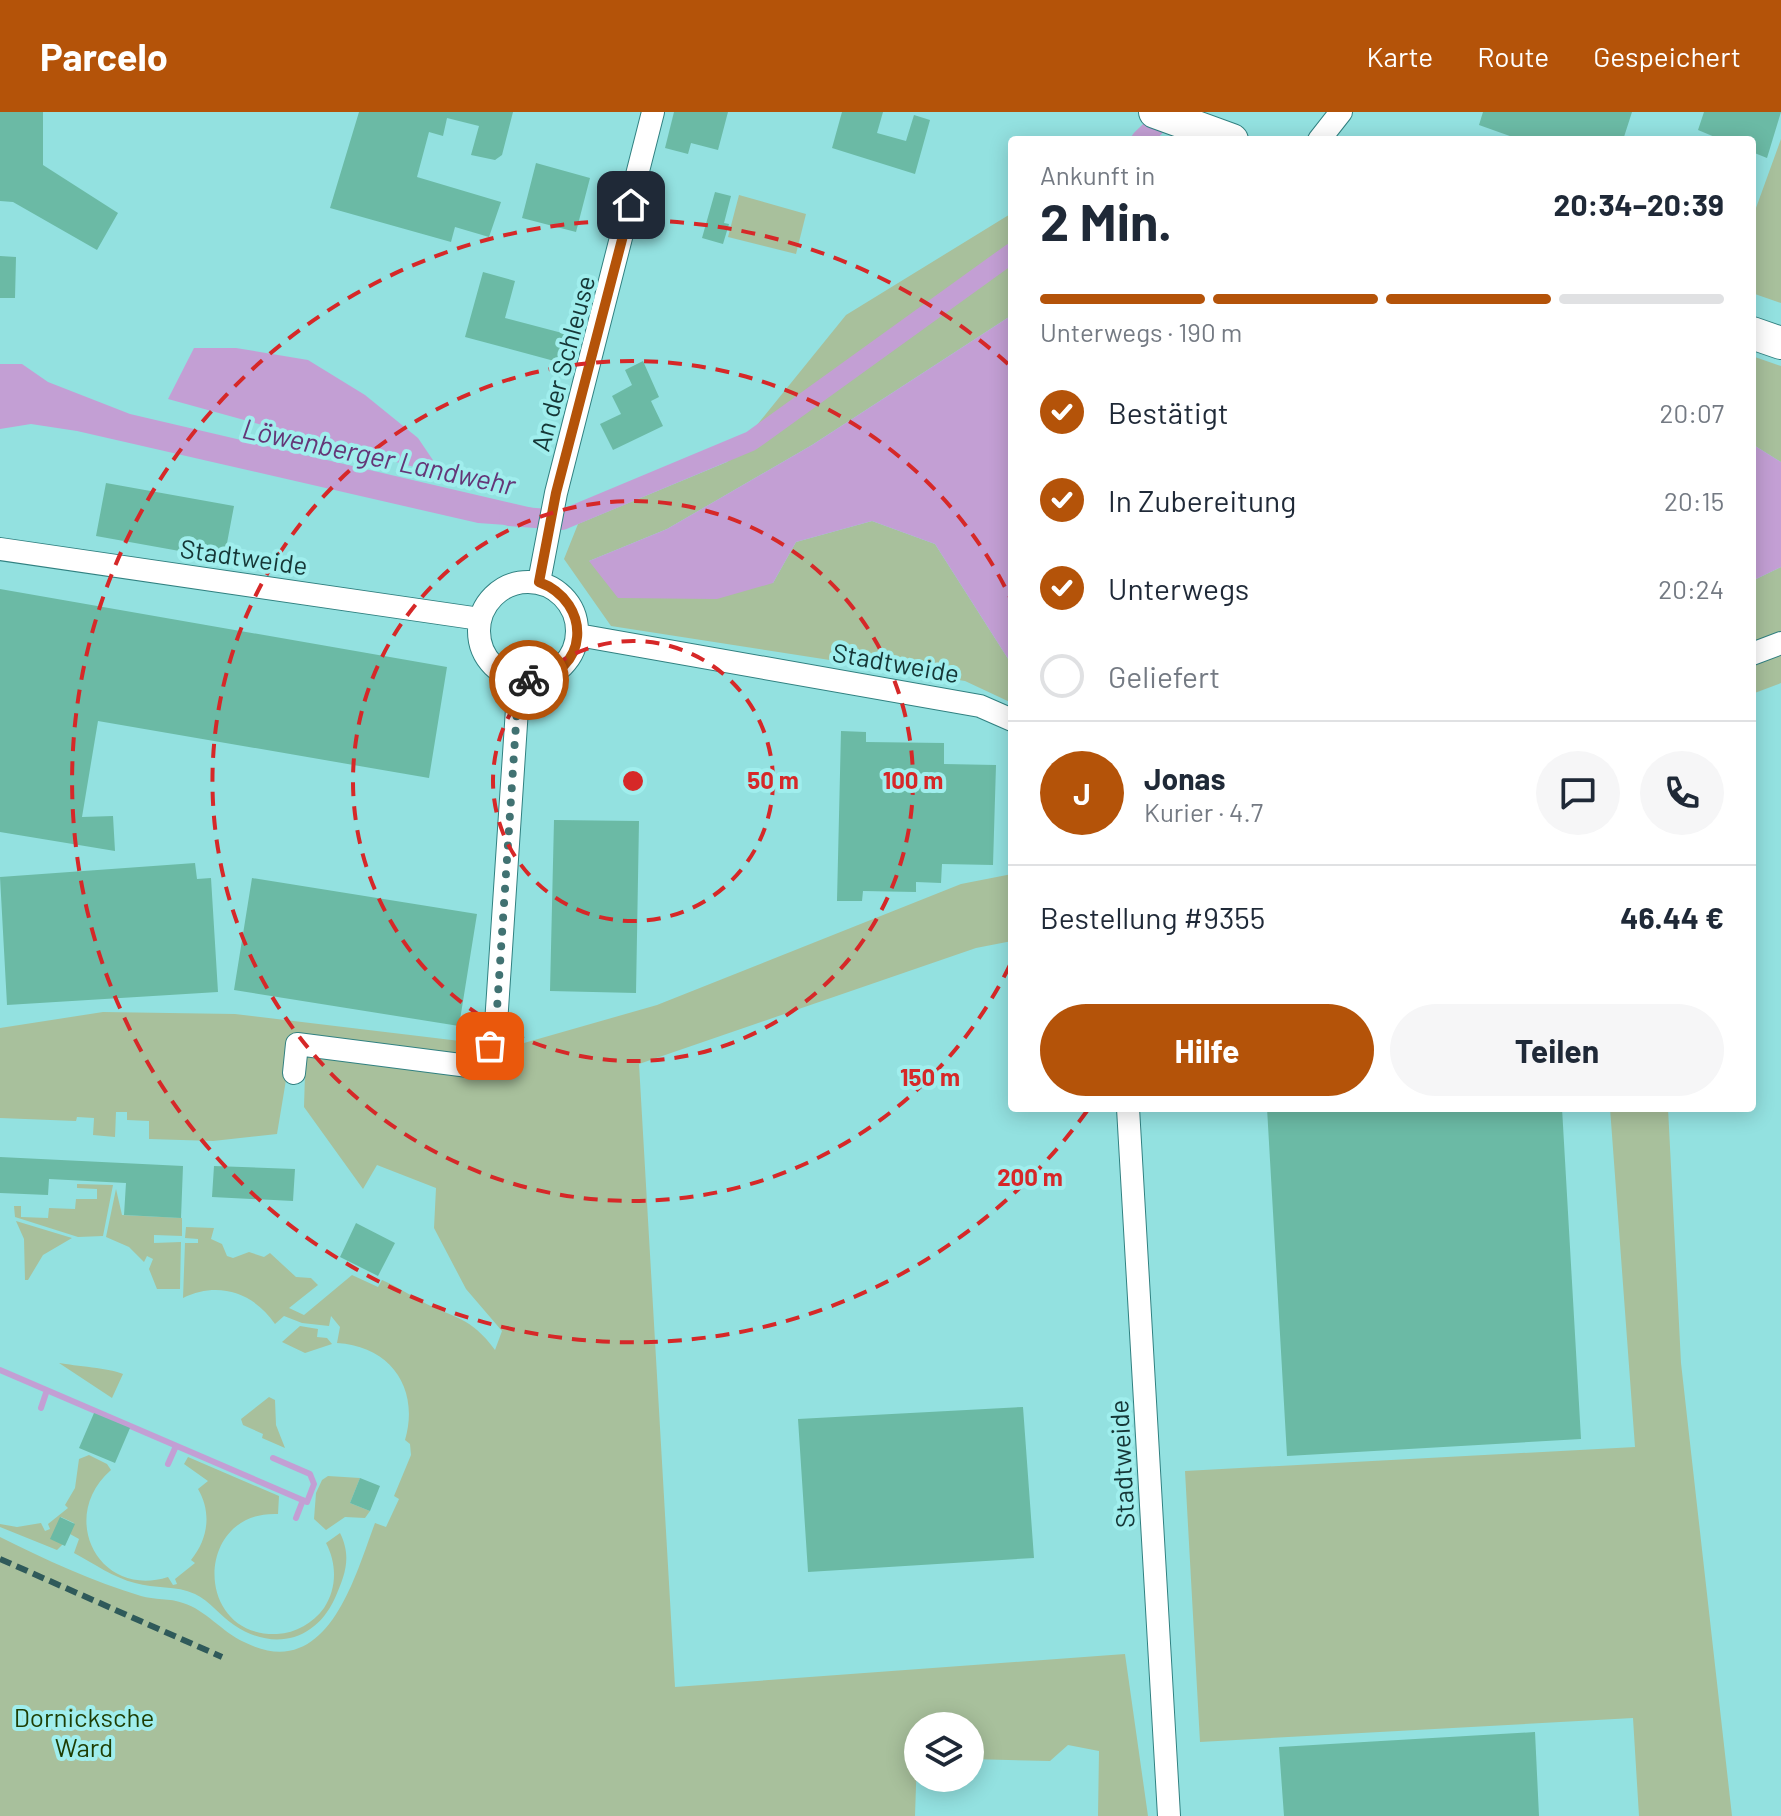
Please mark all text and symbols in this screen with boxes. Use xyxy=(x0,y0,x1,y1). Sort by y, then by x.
text: Parcelo xyxy=(40,33,168,79)
text: Karte xyxy=(1367,39,1433,73)
text: Route xyxy=(1477,39,1549,73)
text: Gespeichert xyxy=(1593,39,1741,73)
text: Ankunft in xyxy=(1040,159,1155,190)
pin xyxy=(597,171,665,239)
icon: home xyxy=(609,183,653,227)
text: 20:34–20:39 xyxy=(1554,186,1724,222)
text: 2 Min. xyxy=(1040,189,1172,251)
street label: An der Schleuse xyxy=(524,272,600,454)
text: Unterwegs · 190 m xyxy=(1040,316,1242,347)
icon: check xyxy=(1040,390,1084,434)
text: Bestätigt xyxy=(1108,394,1229,430)
text: 20:07 xyxy=(1660,397,1724,428)
water label: Löwenberger Landwehr xyxy=(239,410,520,502)
icon: check xyxy=(1040,478,1084,522)
text: In Zubereitung xyxy=(1108,482,1296,518)
text: 20:15 xyxy=(1664,485,1724,516)
street label: Stadtweide xyxy=(178,532,310,580)
icon: check xyxy=(1040,566,1084,610)
text: Unterwegs xyxy=(1108,570,1249,606)
text: 20:24 xyxy=(1658,573,1724,604)
street label: Stadtweide xyxy=(830,636,962,688)
courier xyxy=(489,640,569,720)
icon: bike xyxy=(507,658,551,702)
text: Geliefert xyxy=(1108,658,1220,694)
button: chat xyxy=(1536,751,1620,835)
button: phone xyxy=(1640,751,1724,835)
text: Jonas xyxy=(1144,760,1226,796)
text: 50 m xyxy=(747,765,799,794)
text: 100 m xyxy=(883,765,943,794)
centre of rings xyxy=(619,767,647,795)
text: J xyxy=(1073,775,1091,811)
text: Kurier · 4.7 xyxy=(1144,796,1263,827)
text: Bestellung #9355 xyxy=(1040,899,1265,935)
text: 46.44 € xyxy=(1620,899,1724,935)
button: Hilfe xyxy=(1040,1004,1374,1096)
button: Teilen xyxy=(1390,1004,1724,1096)
pin xyxy=(456,1012,524,1080)
icon: bag xyxy=(468,1024,512,1068)
text: 150 m xyxy=(900,1062,960,1091)
text: 200 m xyxy=(997,1162,1063,1191)
street label: Stadtweide xyxy=(1102,1399,1140,1529)
park label: Dornicksche Ward xyxy=(14,1701,154,1762)
map controls xyxy=(904,1712,984,1792)
button: layers xyxy=(904,1712,984,1792)

